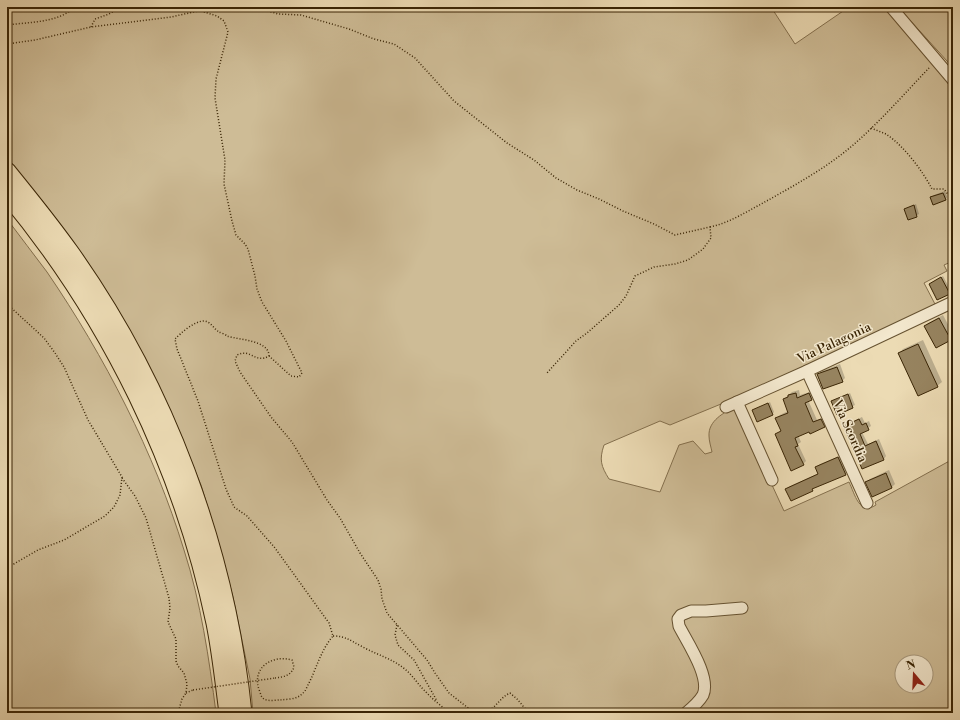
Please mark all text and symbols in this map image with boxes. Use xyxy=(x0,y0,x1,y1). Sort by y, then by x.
street label: Via Palagonia xyxy=(793,319,874,368)
street label: Via Scordia xyxy=(829,396,871,465)
north arrow xyxy=(894,654,934,694)
text: N xyxy=(905,657,918,674)

